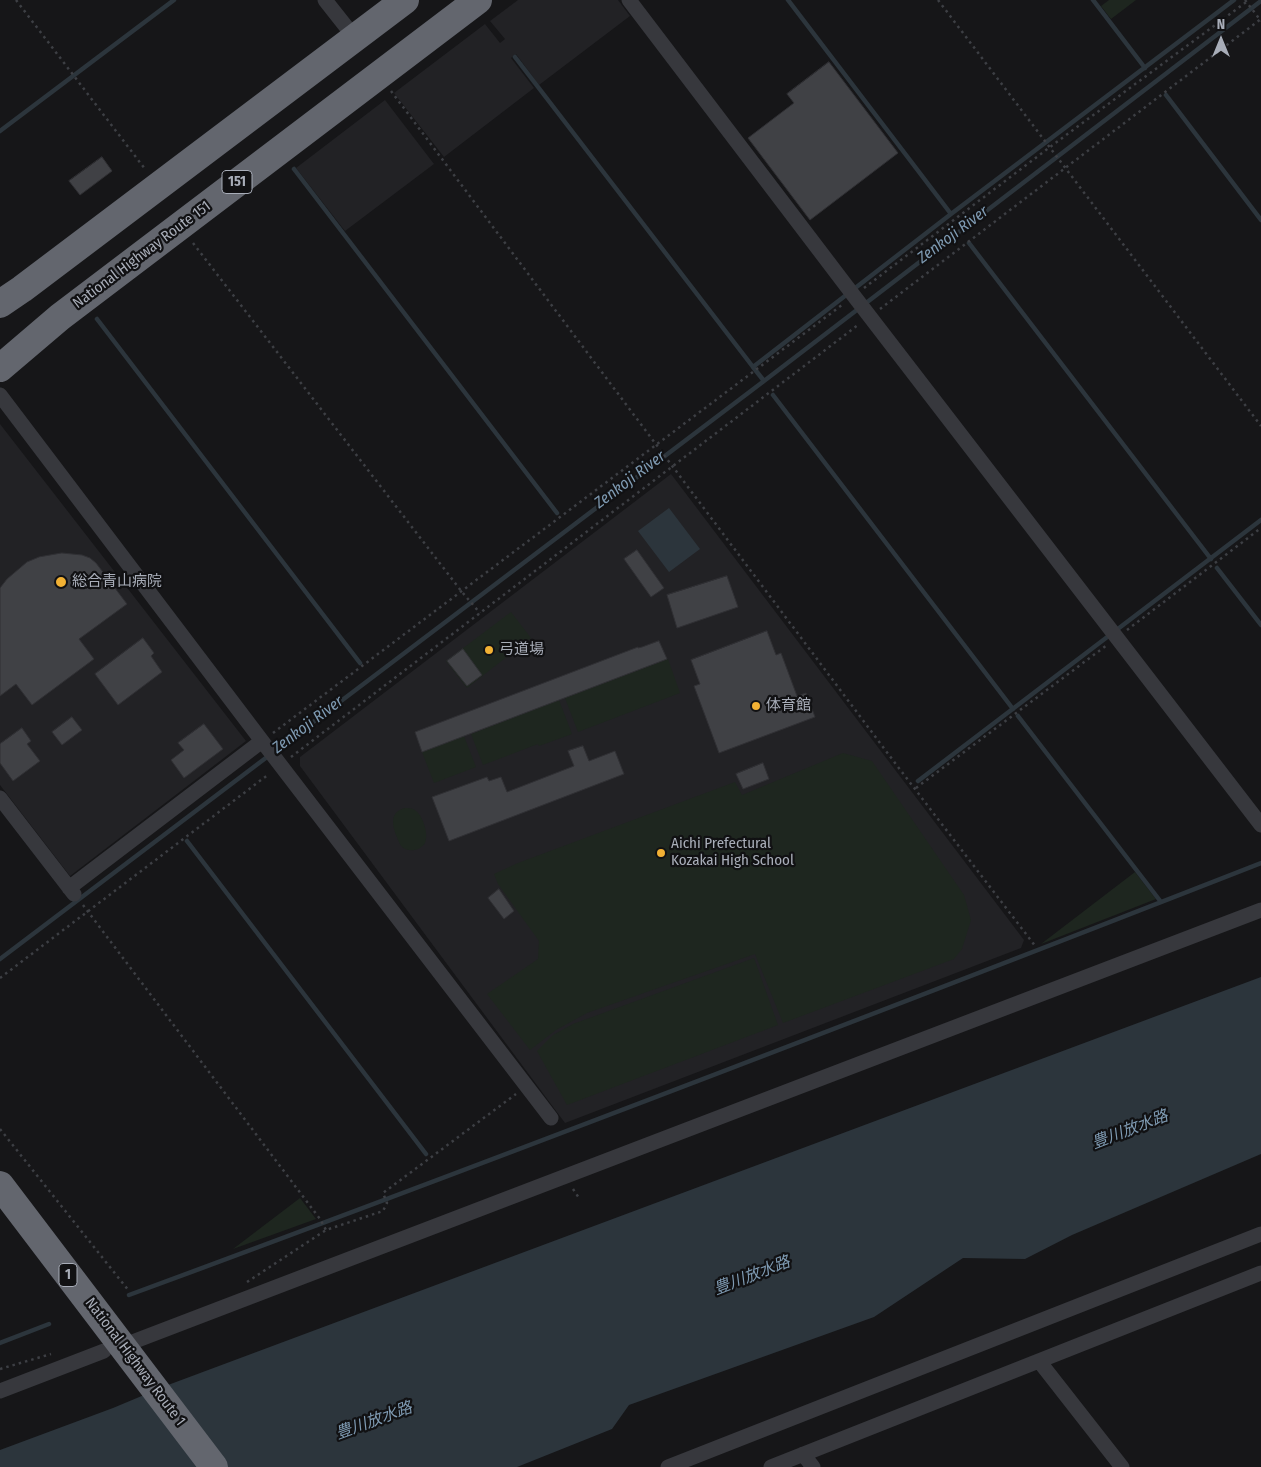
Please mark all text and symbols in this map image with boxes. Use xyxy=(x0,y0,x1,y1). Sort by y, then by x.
north arrow xyxy=(1196,15,1246,65)
text: N xyxy=(1217,16,1225,33)
road number: 151 xyxy=(222,170,252,193)
street label: National Highway Route 151 xyxy=(70,197,214,313)
water label: Zenkoji River xyxy=(914,202,992,268)
water label: Zenkoji River xyxy=(591,447,669,513)
place label: 総合青山病院 xyxy=(72,573,162,591)
marker: 総合青山病院 xyxy=(54,575,68,589)
place label: 弓道場 xyxy=(499,641,544,659)
marker: 弓道場 xyxy=(483,644,495,656)
water label: Zenkoji River xyxy=(269,692,347,758)
place label: 体育館 xyxy=(766,697,811,715)
marker: 体育館 xyxy=(750,700,762,712)
place label: Aichi Prefectural Kozakai High School xyxy=(671,835,794,870)
marker: Aichi Prefectural Kozakai High School xyxy=(655,847,667,859)
water label: 豊川放水路 xyxy=(1089,1107,1171,1153)
water label: 豊川放水路 xyxy=(711,1253,793,1299)
road number: 1 xyxy=(59,1264,77,1286)
street label: National Highway Route 1 xyxy=(81,1294,189,1430)
water label: 豊川放水路 xyxy=(333,1398,415,1444)

